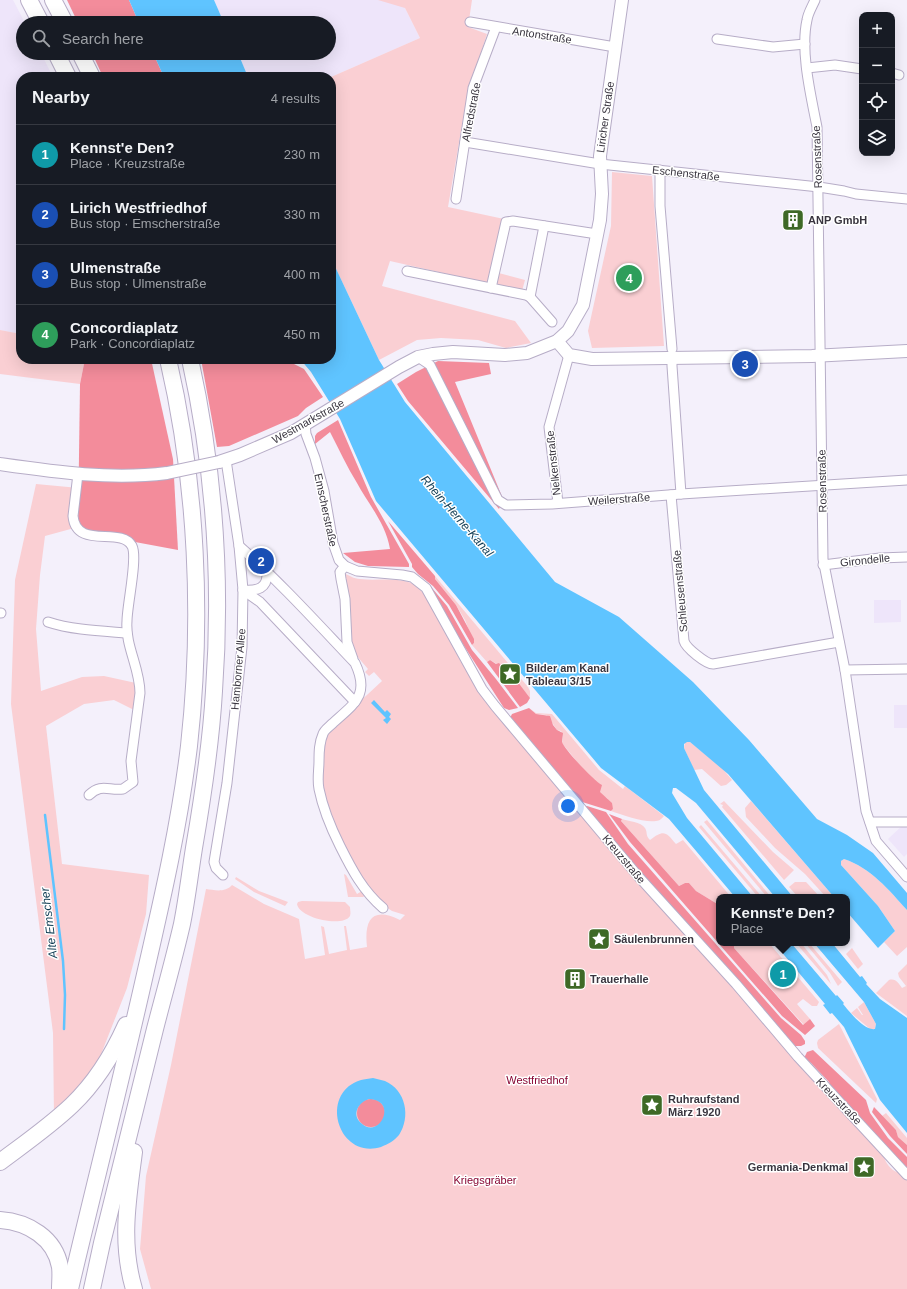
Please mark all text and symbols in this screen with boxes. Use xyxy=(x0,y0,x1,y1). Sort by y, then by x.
map controls xyxy=(859,12,895,156)
button: + xyxy=(859,12,895,48)
search box xyxy=(16,16,336,60)
street label: Antonstraße xyxy=(511,24,573,46)
icon: search xyxy=(30,27,52,49)
text: Search here xyxy=(62,30,144,47)
button: − xyxy=(859,48,895,84)
street label: Liricher Straße xyxy=(594,80,616,154)
street label: Alfredstraße xyxy=(459,81,483,143)
button: locate xyxy=(859,84,895,120)
text: Nearby xyxy=(32,88,90,107)
text: 4 results xyxy=(271,91,320,106)
button: layers xyxy=(859,120,895,156)
street label: Rosenstraße xyxy=(810,125,824,189)
text: Kennst'e Den? xyxy=(70,139,174,156)
text: 1 xyxy=(41,147,49,162)
text: 230 m xyxy=(284,147,320,162)
text: Place · Kreuzstraße xyxy=(70,156,185,171)
street label: Eschenstraße xyxy=(652,163,720,183)
text: Lirich Westfriedhof xyxy=(70,199,206,216)
text: 2 xyxy=(41,207,49,222)
text: 330 m xyxy=(284,207,320,222)
building icon: ANP GmbH xyxy=(780,207,806,233)
place label: ANP GmbH xyxy=(808,214,867,226)
text: Bus stop · Emscherstraße xyxy=(70,216,220,231)
text: Ulmenstraße xyxy=(70,259,161,276)
pin: 4 xyxy=(616,263,642,293)
text: 3 xyxy=(41,267,49,282)
text: 400 m xyxy=(284,267,320,282)
text: Bus stop · Ulmenstraße xyxy=(70,276,207,291)
text: Concordiaplatz xyxy=(70,319,178,336)
text: 4 xyxy=(41,327,49,342)
text: 450 m xyxy=(284,327,320,342)
text: Park · Concordiaplatz xyxy=(70,336,195,351)
pin: 3 xyxy=(732,349,758,379)
street label: Westmarkstraße xyxy=(270,396,346,446)
street label: Nelkenstraße xyxy=(544,430,562,496)
street label: Rosenstraße xyxy=(815,449,829,513)
street label: Emscherstraße xyxy=(312,472,340,548)
water label: Rhein-Herne-Kanal xyxy=(418,473,496,560)
street label: Weilerstraße xyxy=(588,491,650,507)
pin: 2 xyxy=(248,546,274,576)
street label: Schleusenstraße xyxy=(670,549,690,633)
street label: Girondelle xyxy=(839,551,891,569)
street label: Hamborner Allee xyxy=(228,628,248,710)
place icon: Bilder am Kanal Tableau 3/15 xyxy=(497,661,523,687)
place label: Bilder am Kanal Tableau 3/15 xyxy=(526,662,609,687)
your location xyxy=(558,796,578,816)
street label: Kreuzstraße xyxy=(600,832,648,886)
water label: Alte Emscher xyxy=(38,886,60,960)
popup xyxy=(716,894,850,946)
text: Kennst'e Den? xyxy=(731,904,835,921)
text: Place xyxy=(731,921,763,936)
place icon: Säulenbrunnen xyxy=(586,926,612,952)
place label: Säulenbrunnen xyxy=(614,933,694,945)
pin: 1 xyxy=(770,959,796,989)
building icon: Trauerhalle xyxy=(562,966,588,992)
place label: Trauerhalle xyxy=(590,973,649,985)
park label: Westfriedhof xyxy=(506,1074,569,1086)
street label: Kreuzstraße xyxy=(814,1075,864,1127)
place icon: Ruhraufstand März 1920 xyxy=(639,1092,665,1118)
place label: Ruhraufstand März 1920 xyxy=(668,1093,740,1118)
place icon: Germania-Denkmal xyxy=(851,1154,877,1180)
place label: Germania-Denkmal xyxy=(748,1161,848,1173)
park label: Kriegsgräber xyxy=(454,1174,517,1186)

